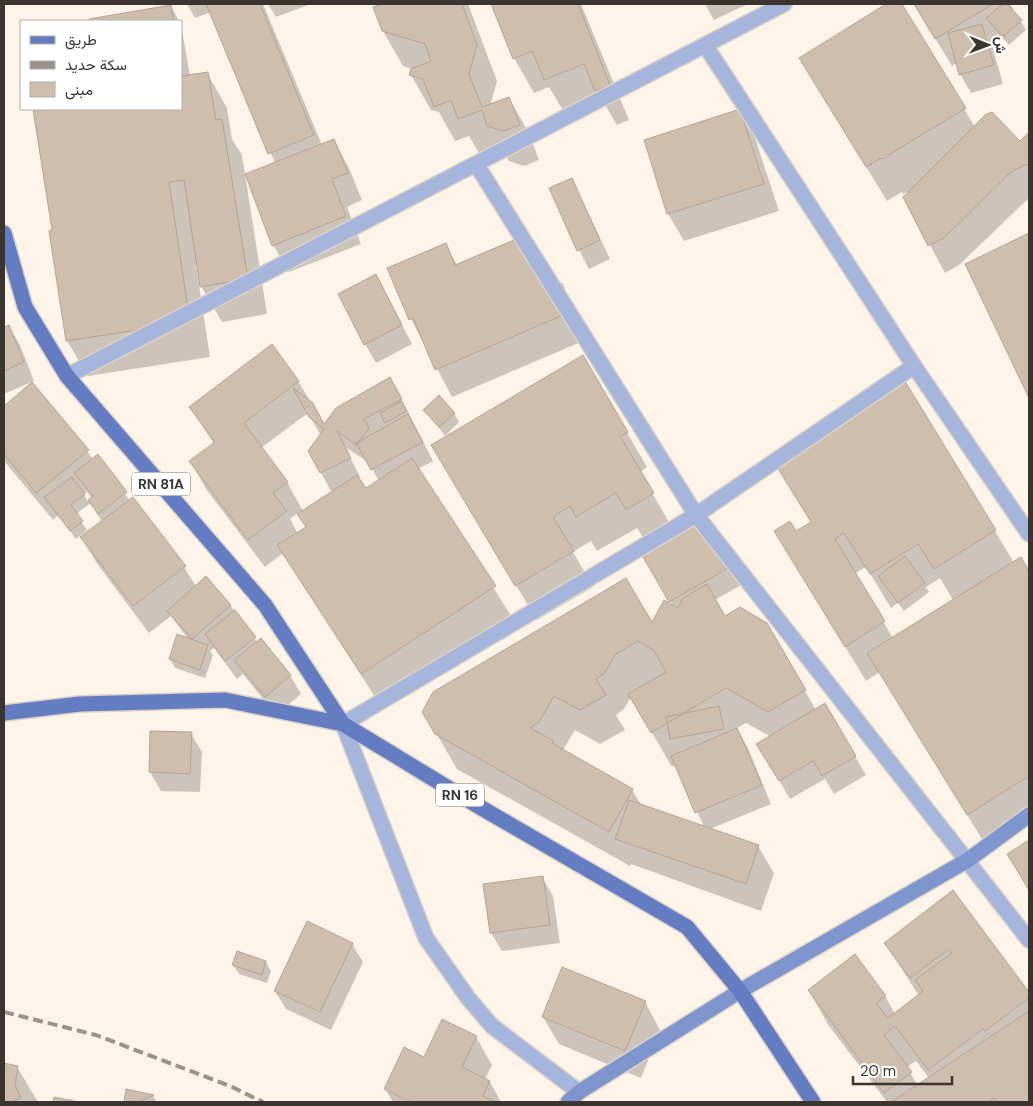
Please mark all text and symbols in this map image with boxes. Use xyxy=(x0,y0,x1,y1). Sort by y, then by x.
legend xyxy=(20,20,182,110)
north arrow xyxy=(963,20,1013,70)
text: طريق xyxy=(65,30,97,50)
text: ش xyxy=(992,37,1010,54)
text: سكة حديد xyxy=(65,55,127,75)
text: مبنى xyxy=(65,80,93,100)
road number: RN 81A xyxy=(132,472,190,496)
road number: RN 16 xyxy=(436,784,484,806)
scale bar xyxy=(853,1054,952,1086)
text: 20 m xyxy=(860,1061,896,1081)

